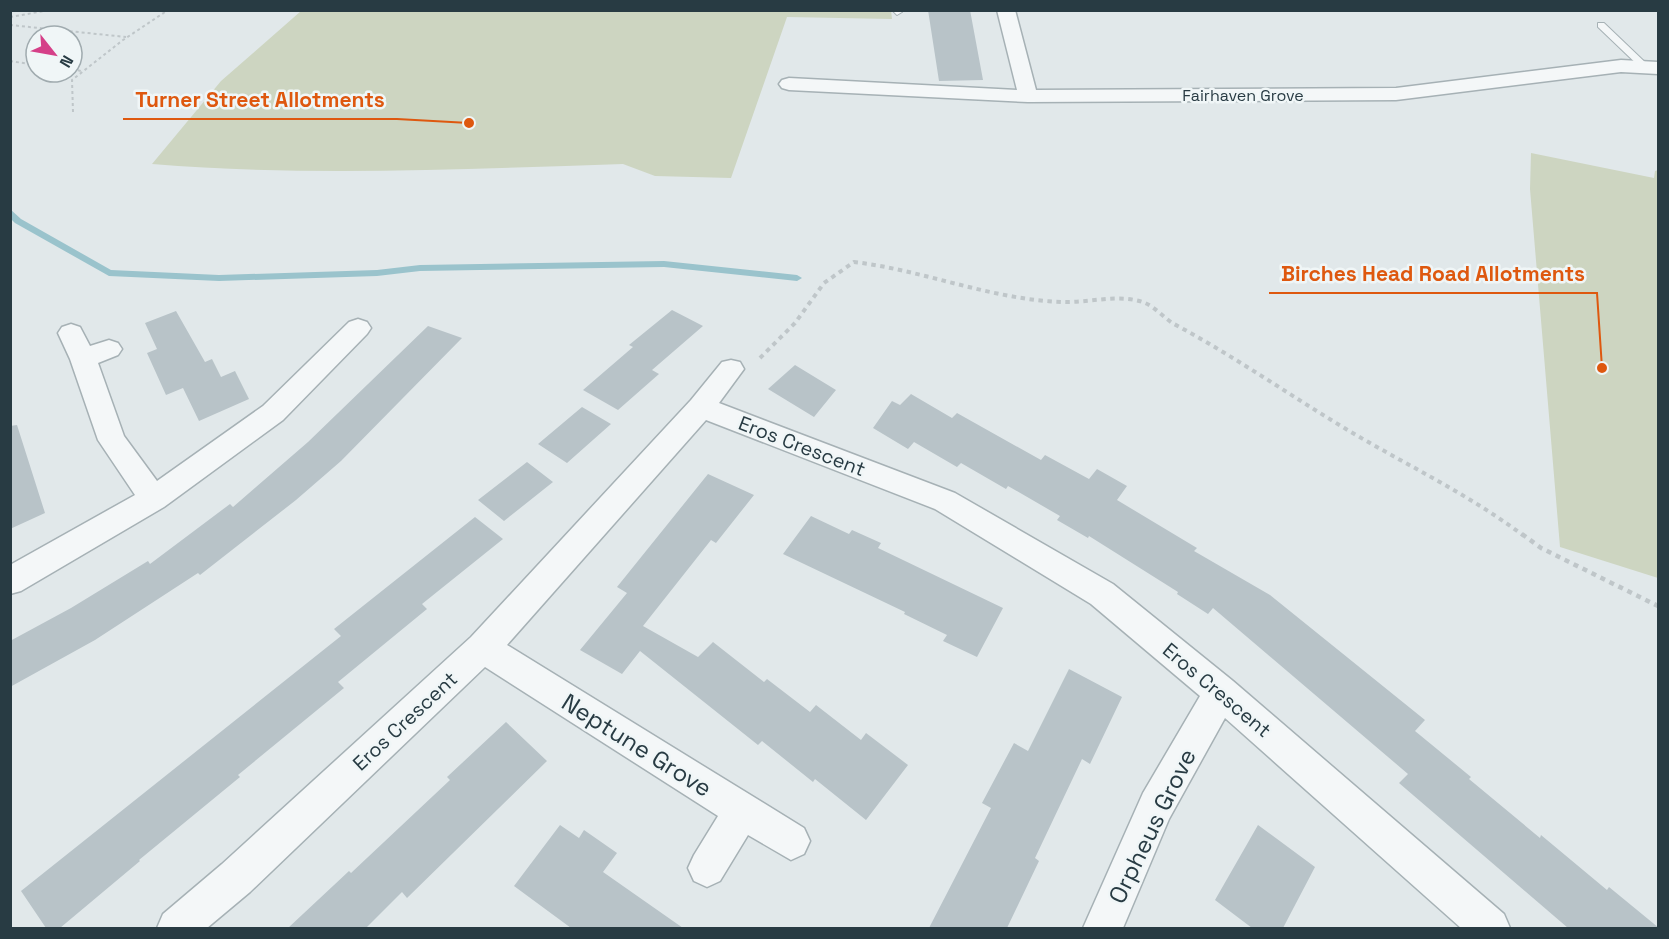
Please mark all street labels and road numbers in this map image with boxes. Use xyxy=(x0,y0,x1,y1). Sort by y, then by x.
street label: Fairhaven Grove xyxy=(1182,85,1304,106)
street label: Eros Crescent xyxy=(735,410,869,482)
street label: Eros Crescent xyxy=(1157,637,1277,743)
street label: Eros Crescent xyxy=(347,666,463,776)
street label: Neptune Grove xyxy=(556,686,718,804)
street label: Orpheus Grove xyxy=(1101,744,1203,908)

